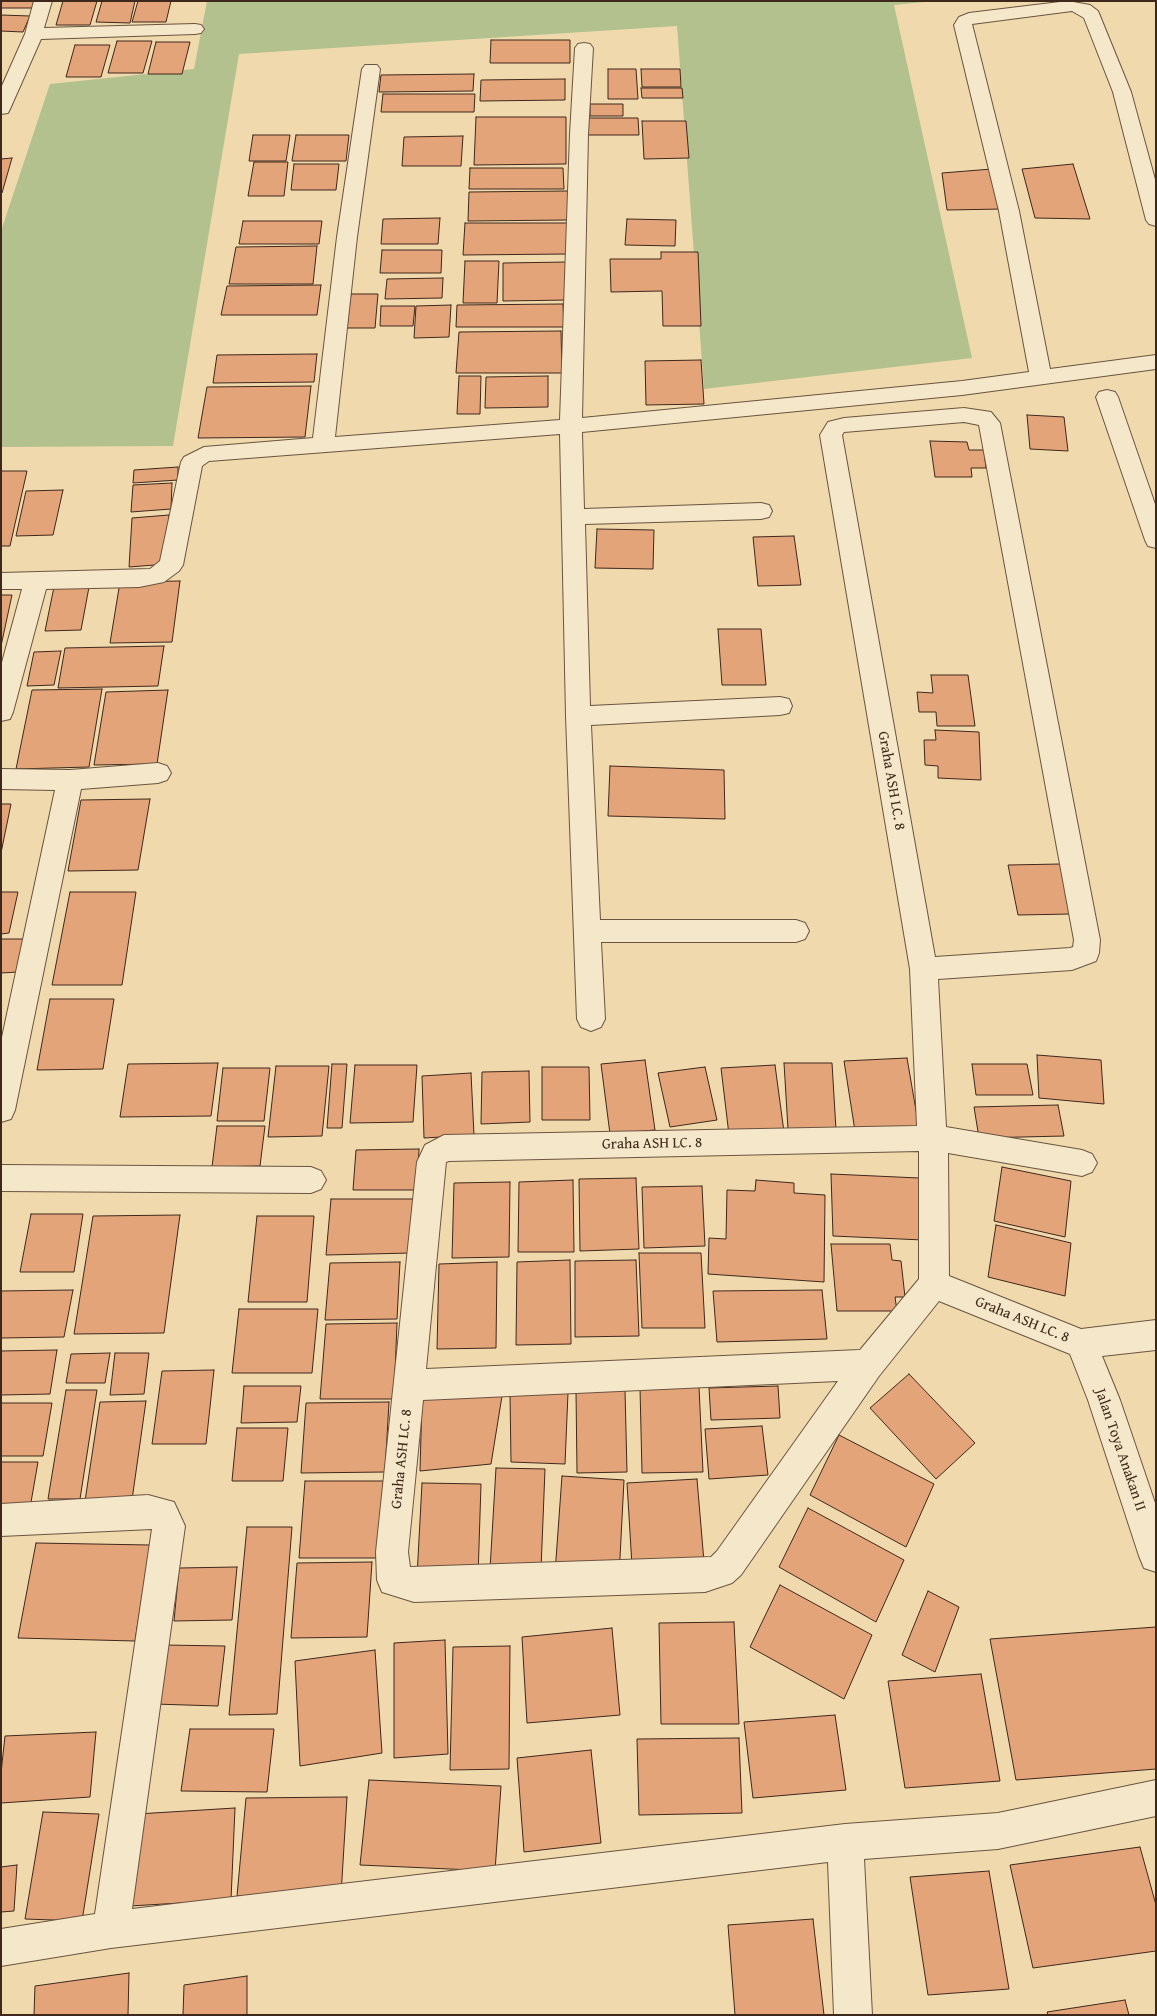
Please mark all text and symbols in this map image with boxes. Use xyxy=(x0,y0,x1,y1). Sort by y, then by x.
street label: Graha ASH LC. 8 xyxy=(873,730,909,832)
street label: Graha ASH LC. 8 xyxy=(602,1134,702,1154)
street label: Graha ASH LC. 8 xyxy=(972,1293,1072,1347)
street label: Jalan Toya Anakan II xyxy=(1091,1386,1149,1514)
street label: Graha ASH LC. 8 xyxy=(388,1408,416,1510)

